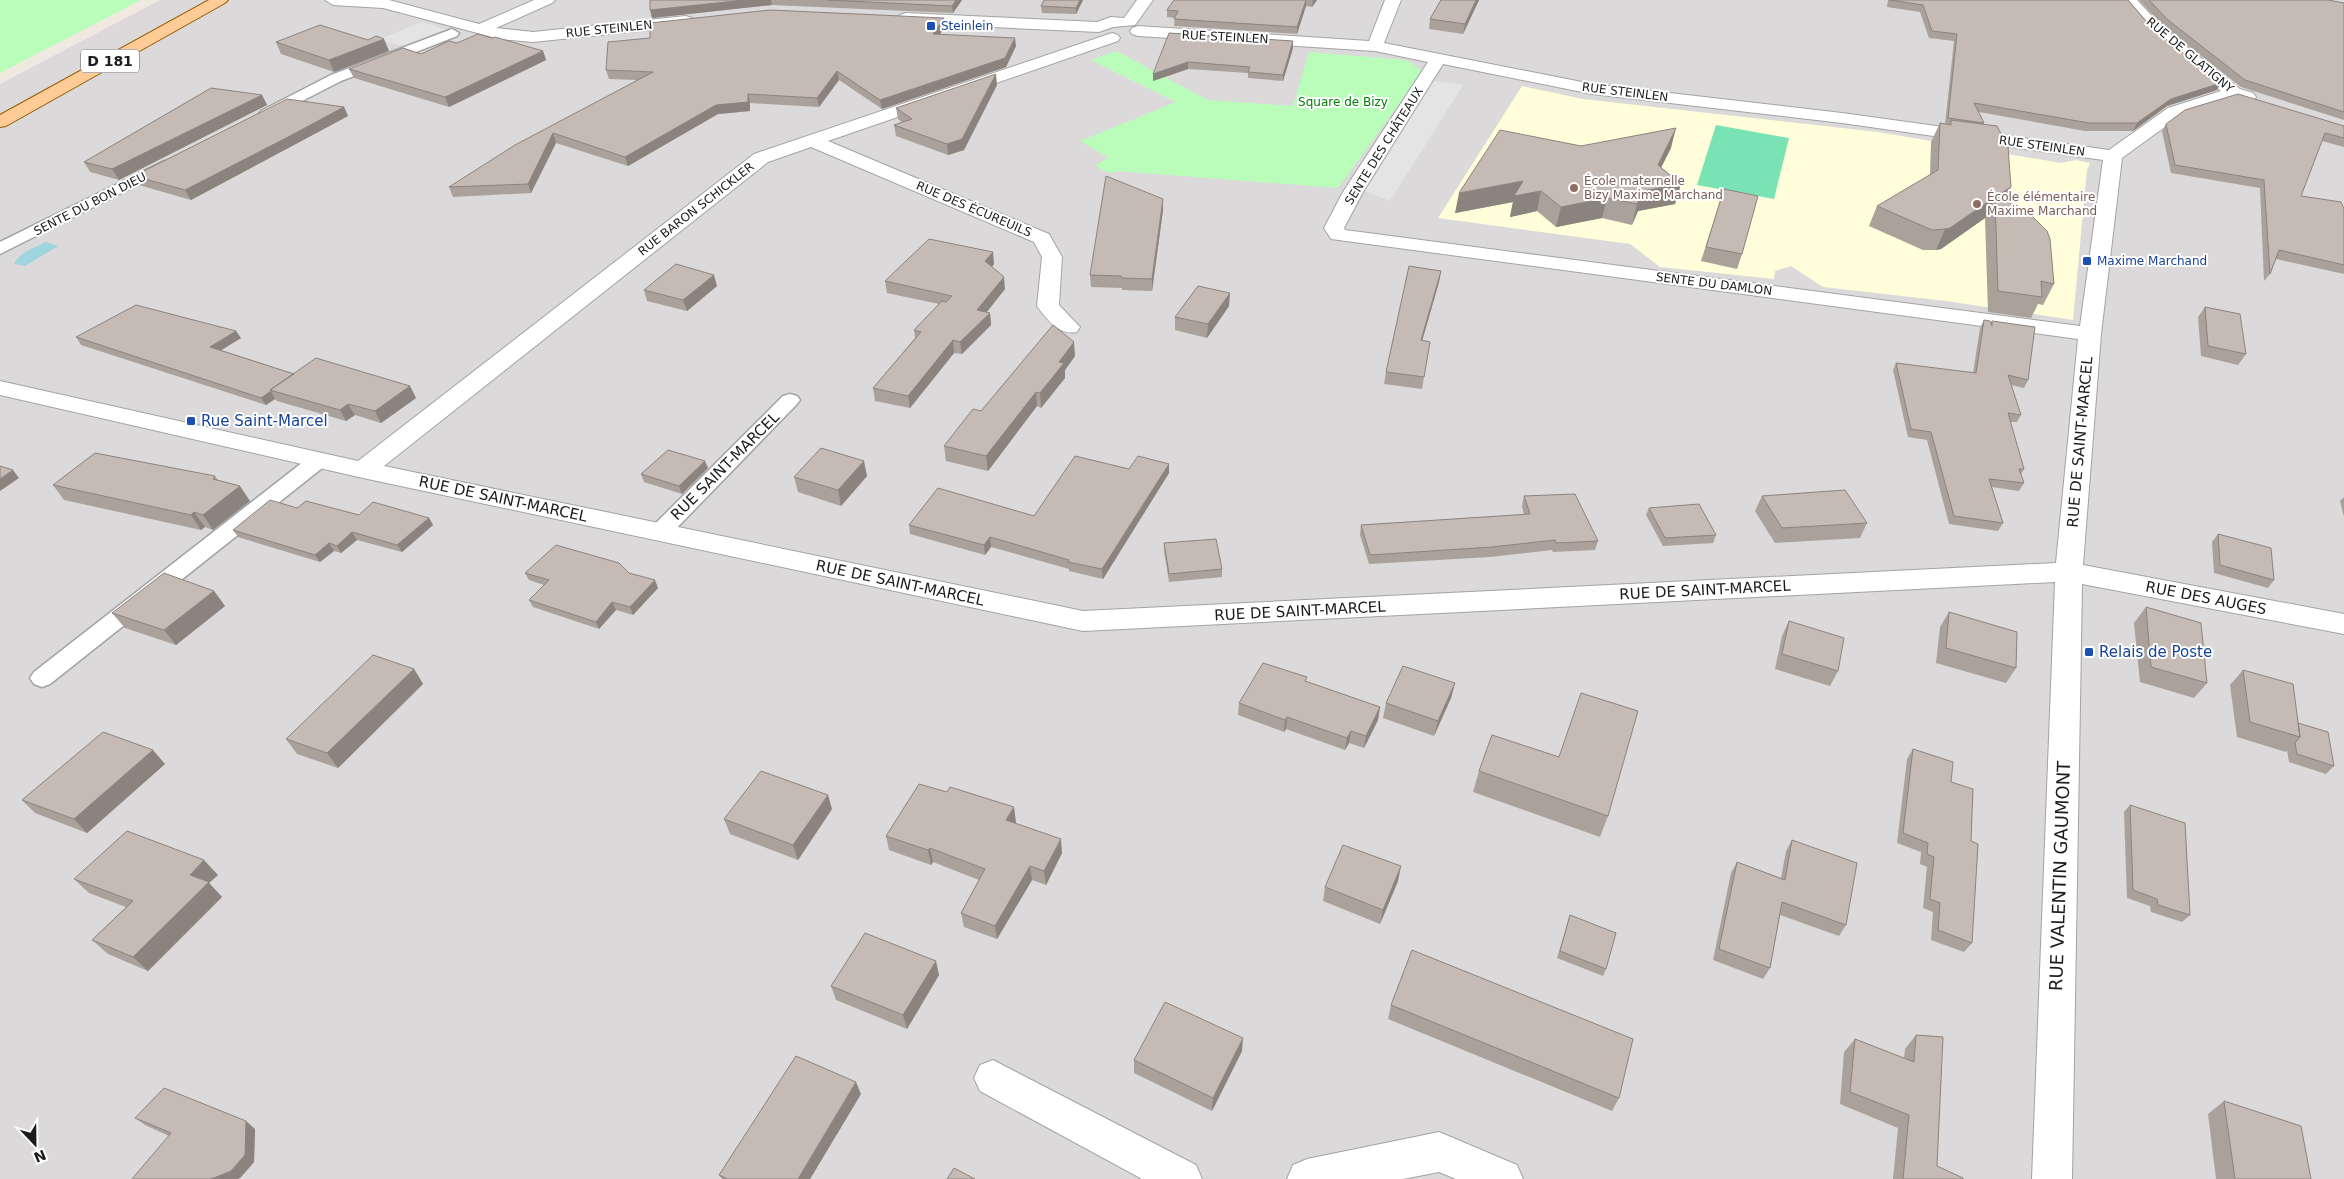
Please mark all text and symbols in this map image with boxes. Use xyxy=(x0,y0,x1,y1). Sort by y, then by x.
street label: RUE DE GLATIGNY xyxy=(2144,15,2237,96)
street label: RUE STEINLEN xyxy=(565,18,653,40)
place label: Steinlein xyxy=(941,19,993,33)
marker: Steinlein xyxy=(925,20,937,32)
street label: RUE STEINLEN xyxy=(1181,28,1269,46)
road number: D 181 xyxy=(81,49,139,72)
street label: RUE STEINLEN xyxy=(1581,80,1669,104)
street label: SENTE DES CHÂTEAUX xyxy=(1341,84,1426,207)
park label: Square de Bizy xyxy=(1298,95,1388,109)
street label: RUE STEINLEN xyxy=(1998,133,2086,159)
street label: RUE BARON SCHICKLER xyxy=(635,159,757,259)
street label: SENTE DU BON DIEU xyxy=(32,170,148,238)
place label: École maternelle Bizy Maxime Marchand xyxy=(1584,173,1723,202)
street label: RUE DES ÉCUREUILS xyxy=(914,177,1034,240)
marker: École maternelle Bizy Maxime Marchand xyxy=(1568,182,1580,194)
place label: École élémentaire Maxime Marchand xyxy=(1987,189,2097,218)
marker: École élémentaire Maxime Marchand xyxy=(1971,198,1983,210)
place label: Maxime Marchand xyxy=(2097,254,2207,268)
marker: Maxime Marchand xyxy=(2081,255,2093,267)
street label: SENTE DU DAMLON xyxy=(1655,270,1773,298)
street label: RUE DE SAINT-MARCEL xyxy=(2064,355,2096,528)
street label: RUE SAINT-MARCEL xyxy=(667,408,783,524)
place label: Rue Saint-Marcel xyxy=(201,412,328,430)
marker: Rue Saint-Marcel xyxy=(185,415,197,427)
street label: RUE DE SAINT-MARCEL xyxy=(417,472,589,526)
street label: RUE DE SAINT-MARCEL xyxy=(814,556,986,610)
street label: RUE DE SAINT-MARCEL xyxy=(1619,576,1792,603)
street label: RUE DES AUGES xyxy=(2144,577,2268,619)
street label: RUE DE SAINT-MARCEL xyxy=(1214,597,1387,624)
place label: Relais de Poste xyxy=(2099,643,2212,661)
marker: Relais de Poste xyxy=(2083,646,2095,658)
street label: RUE VALENTIN GAUMONT xyxy=(2045,760,2074,991)
north arrow xyxy=(10,1119,60,1169)
text: N xyxy=(31,1146,48,1166)

